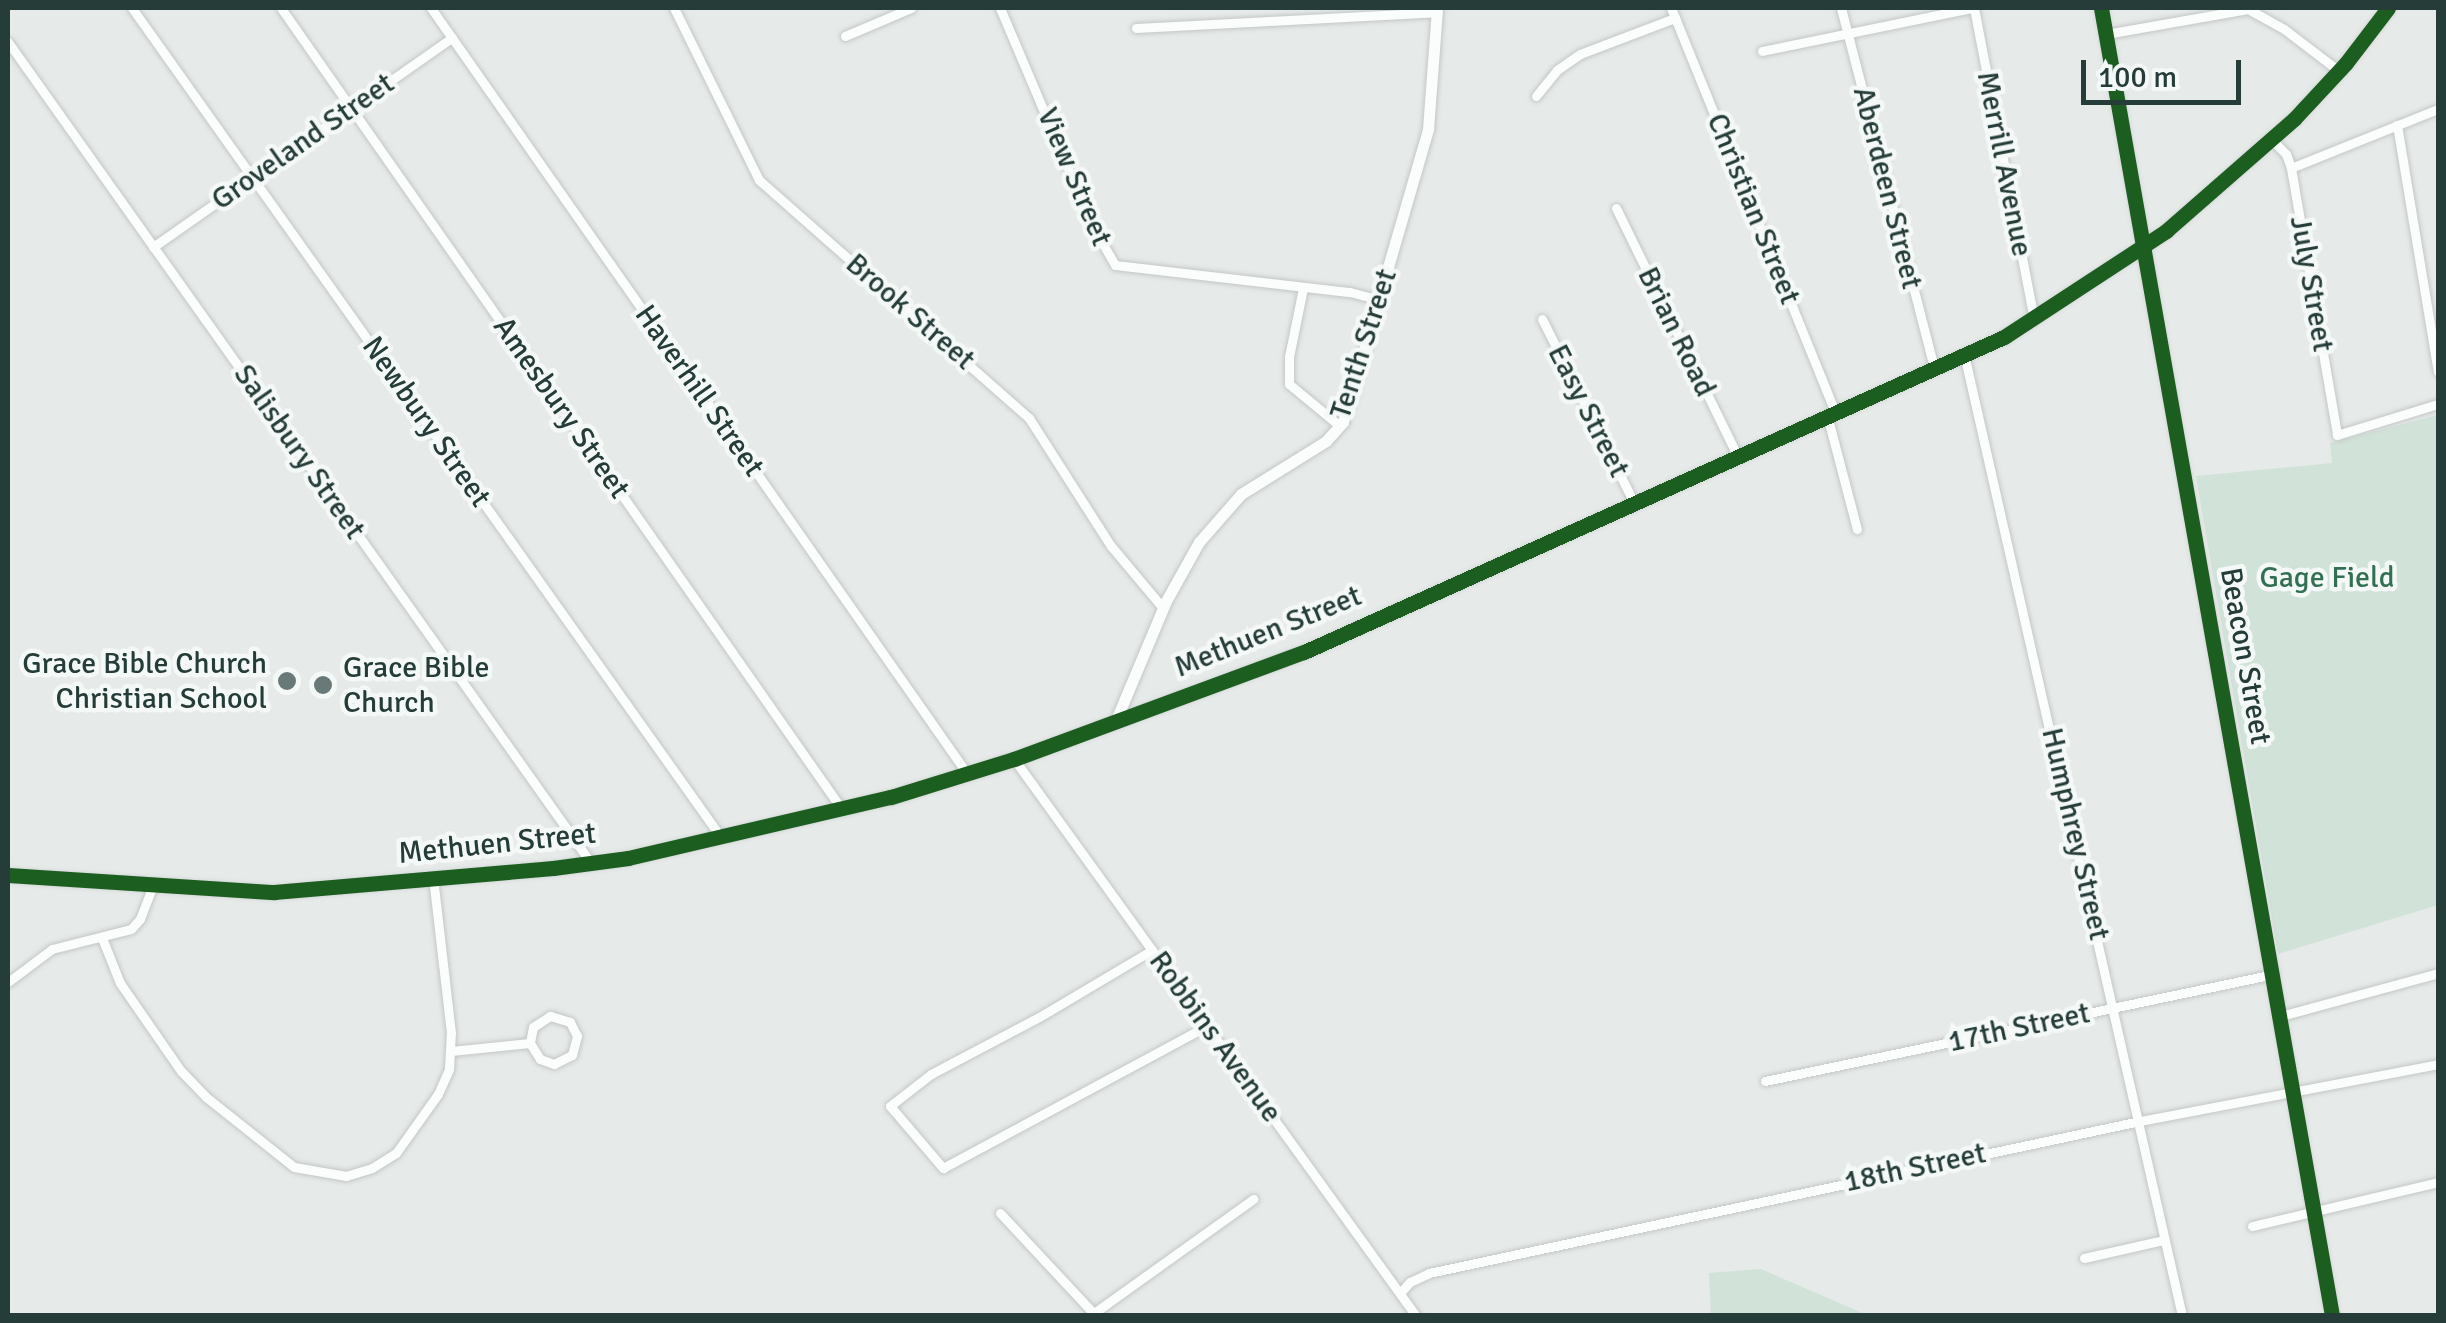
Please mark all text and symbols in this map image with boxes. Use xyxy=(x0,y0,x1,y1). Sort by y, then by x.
scale bar xyxy=(2086,40,2246,102)
text: 100 m xyxy=(2098,59,2177,96)
street label: Groveland Street xyxy=(205,66,401,218)
street label: Merrill Avenue xyxy=(1968,68,2040,260)
street label: Aberdeen Street xyxy=(1844,83,1930,293)
street label: View Street xyxy=(1029,103,1119,251)
street label: Christian Street xyxy=(1698,108,1808,310)
street label: July Street xyxy=(2281,213,2341,355)
street label: Brook Street xyxy=(838,246,982,378)
street label: Brian Road xyxy=(1629,261,1723,403)
street label: Tenth Street xyxy=(1323,265,1405,423)
street label: Haverhill Street xyxy=(627,298,771,484)
street label: Amesbury Street xyxy=(485,310,637,506)
street label: Newbury Street xyxy=(354,330,498,514)
street label: Easy Street xyxy=(1539,339,1637,483)
street label: Salisbury Street xyxy=(226,358,372,546)
park label: Gage Field xyxy=(2259,560,2395,596)
street label: Beacon Street xyxy=(2212,565,2278,747)
street label: Methuen Street xyxy=(1169,578,1367,686)
place label: Grace Bible Church Christian School xyxy=(22,646,267,716)
place label: Grace Bible Church xyxy=(343,650,489,720)
marker: Grace Bible Church Christian School xyxy=(276,670,298,692)
marker: Grace Bible Church xyxy=(312,674,334,696)
street label: Humphrey Street xyxy=(2033,724,2117,944)
street label: Methuen Street xyxy=(396,816,598,872)
street label: Robbins Avenue xyxy=(1141,944,1289,1130)
street label: 17th Street xyxy=(1945,995,2093,1061)
street label: 18th Street xyxy=(1841,1135,1989,1201)

